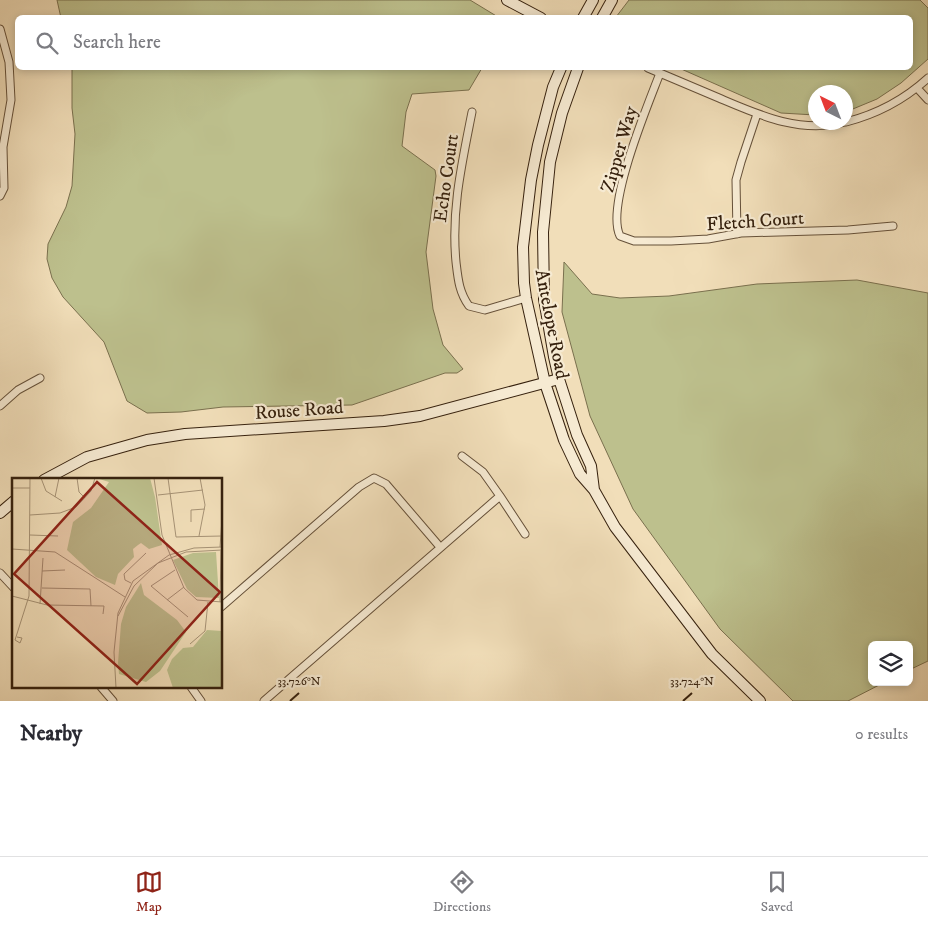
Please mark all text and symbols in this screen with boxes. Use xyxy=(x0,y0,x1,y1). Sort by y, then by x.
search box xyxy=(15,15,913,70)
icon: search xyxy=(33,29,61,57)
text: Search here xyxy=(73,31,161,54)
north arrow xyxy=(808,85,853,130)
street label: Zipper Way xyxy=(596,103,643,195)
street label: Echo Court xyxy=(429,133,464,224)
street label: Fletch Court xyxy=(706,207,805,236)
street label: Antelope Road xyxy=(530,267,574,382)
street label: Rouse Road xyxy=(254,396,345,425)
inset map xyxy=(12,478,222,688)
map controls xyxy=(868,641,913,686)
button: layers xyxy=(868,641,913,686)
text: 33.726°N xyxy=(277,674,321,689)
text: 33.724°N xyxy=(670,674,714,689)
text: Nearby xyxy=(20,721,82,747)
text: 0 results xyxy=(855,724,908,744)
tab: Map xyxy=(135,868,163,916)
tab: Directions xyxy=(433,868,491,916)
tab: Saved xyxy=(761,868,793,916)

